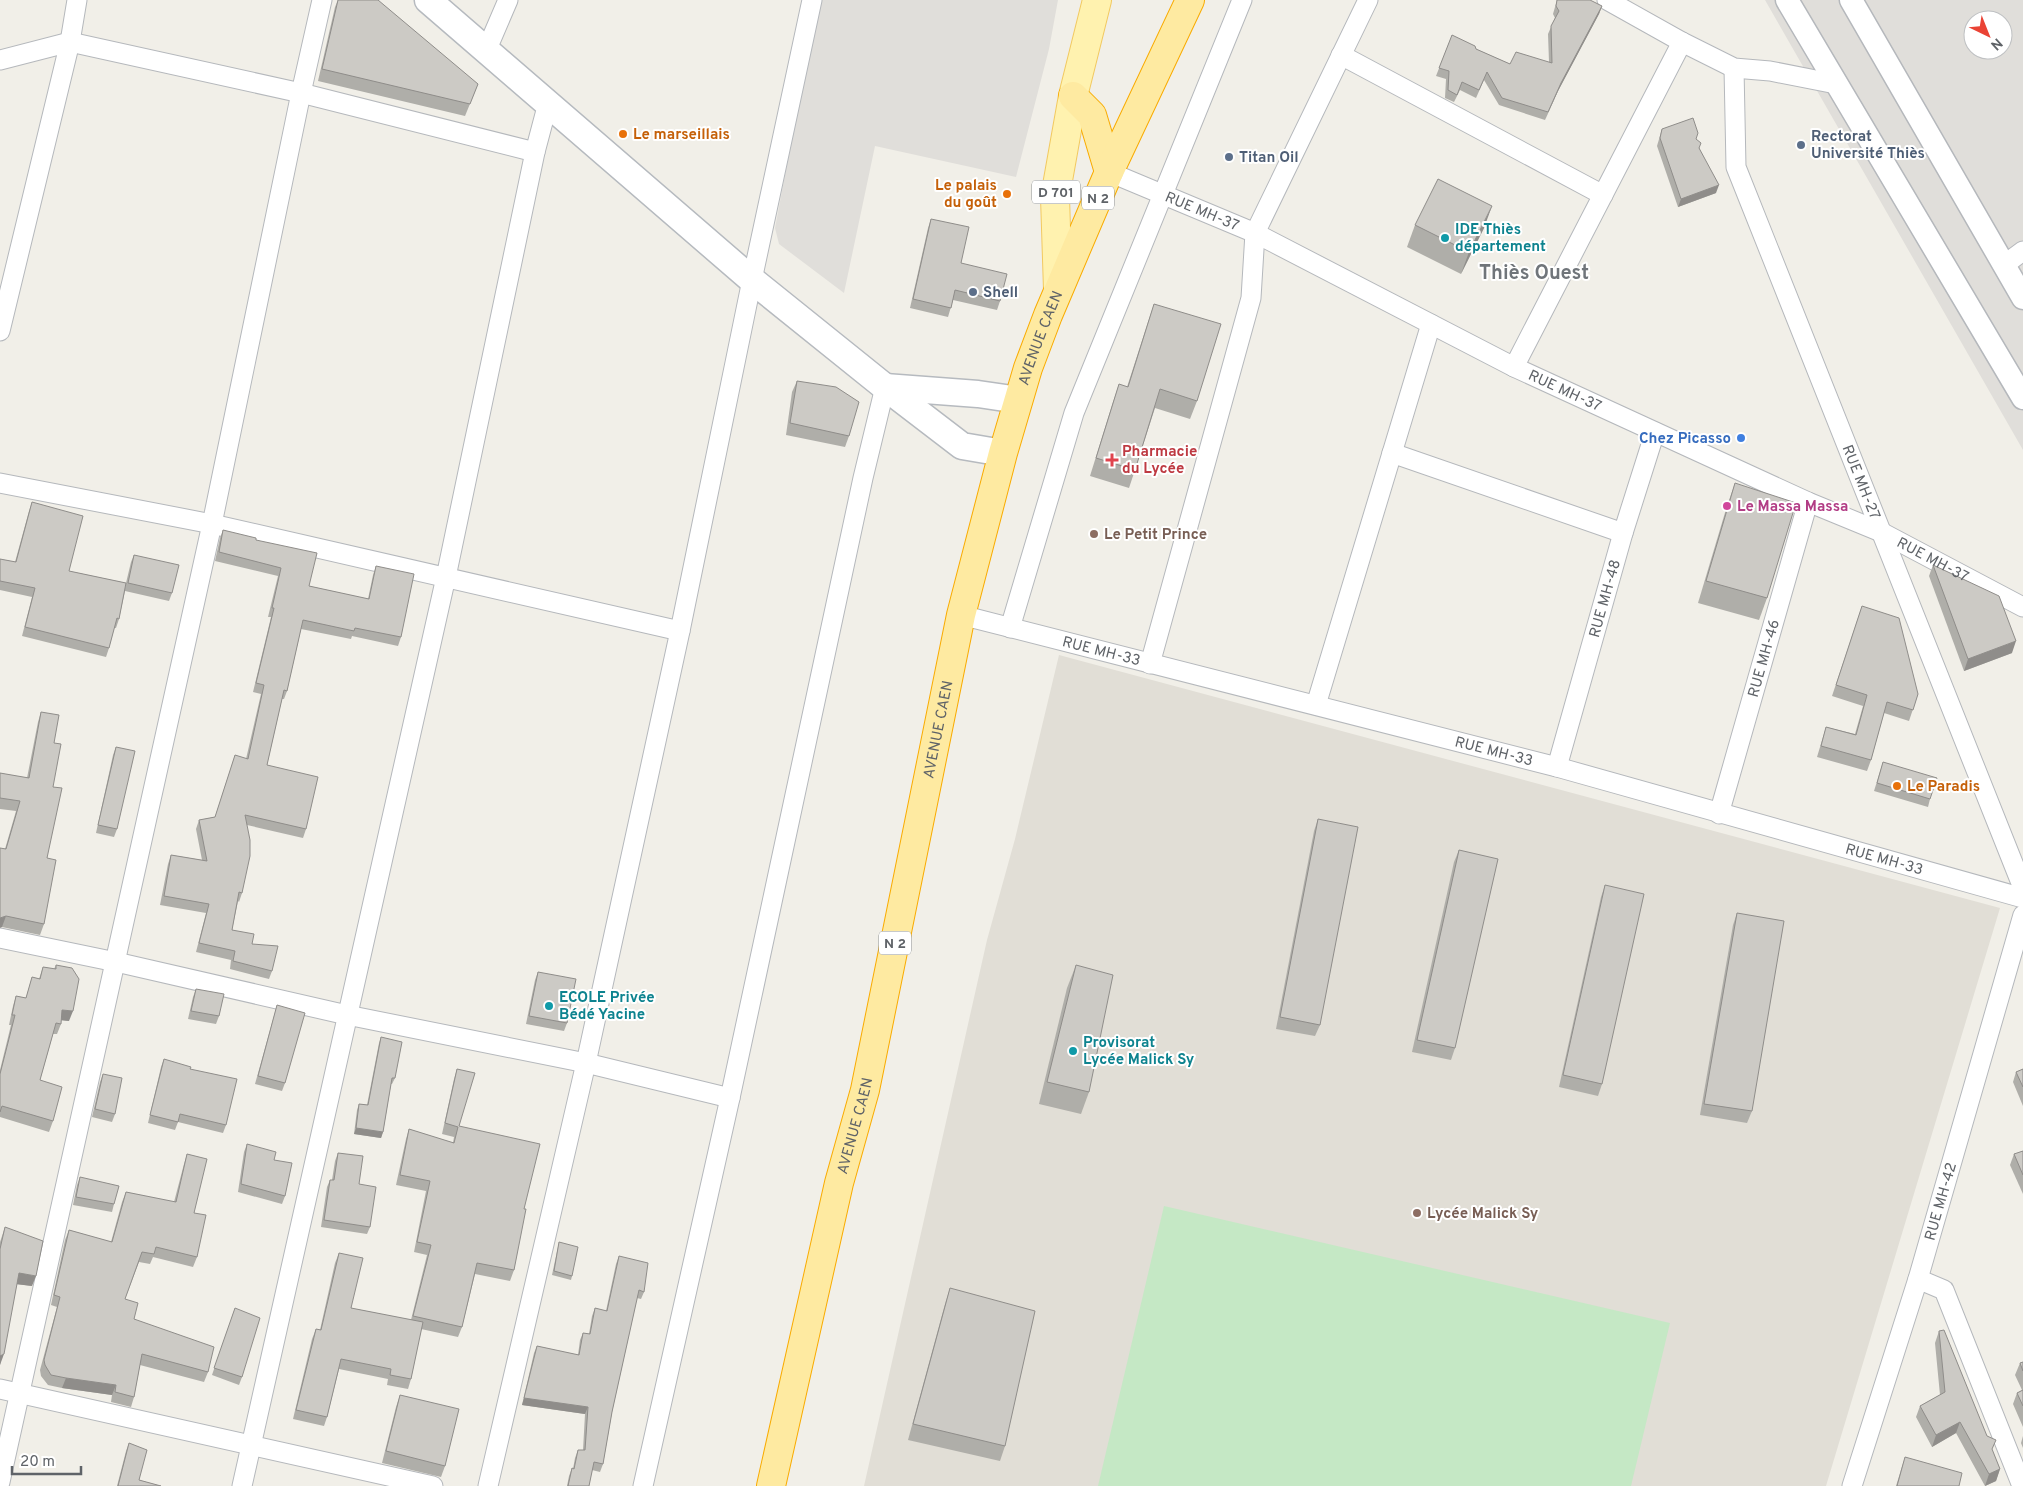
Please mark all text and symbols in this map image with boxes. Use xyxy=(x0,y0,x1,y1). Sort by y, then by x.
north arrow xyxy=(1963,10,2013,60)
text: N xyxy=(1986,34,2005,53)
place label: Le marseillais xyxy=(633,126,730,145)
marker: Le marseillais xyxy=(617,128,629,140)
place label: Rectorat Université Thiès xyxy=(1811,128,1925,164)
marker: Rectorat Université Thiès xyxy=(1795,139,1807,151)
place label: Titan Oil xyxy=(1239,149,1299,168)
marker: Titan Oil xyxy=(1223,151,1235,163)
place label: Le palais du goût xyxy=(935,177,997,213)
road number: D 701 xyxy=(1032,180,1080,203)
road number: N 2 xyxy=(1082,187,1114,210)
marker: Le palais du goût xyxy=(1001,188,1013,200)
street label: RUE MH-37 xyxy=(1162,188,1242,236)
place label: IDE Thiès département xyxy=(1455,221,1546,257)
marker: IDE Thiès département xyxy=(1439,232,1451,244)
district label: Thiès Ouest xyxy=(1479,261,1589,287)
place label: Shell xyxy=(983,284,1018,303)
marker: Shell xyxy=(967,286,979,298)
street label: AVENUE CAEN xyxy=(1015,288,1068,388)
street label: RUE MH-37 xyxy=(1525,367,1604,417)
place label: Chez Picasso xyxy=(1639,430,1731,449)
marker: Chez Picasso xyxy=(1735,432,1747,444)
street label: RUE MH-27 xyxy=(1837,442,1883,523)
place label: Pharmacie du Lycée xyxy=(1122,443,1197,479)
marker: Pharmacie du Lycée xyxy=(1106,454,1118,466)
place label: Le Massa Massa xyxy=(1737,498,1848,517)
marker: Le Massa Massa xyxy=(1721,500,1733,512)
place label: Le Petit Prince xyxy=(1104,526,1207,545)
marker: Le Petit Prince xyxy=(1088,528,1100,540)
street label: RUE MH-37 xyxy=(1893,534,1972,588)
street label: RUE MH-48 xyxy=(1586,558,1626,640)
street label: RUE MH-46 xyxy=(1745,617,1785,700)
street label: RUE MH-33 xyxy=(1060,633,1142,671)
street label: AVENUE CAEN xyxy=(920,679,959,780)
street label: RUE MH-33 xyxy=(1452,733,1535,771)
place label: Le Paradis xyxy=(1907,778,1980,797)
marker: Le Paradis xyxy=(1891,780,1903,792)
street label: RUE MH-33 xyxy=(1843,840,1925,880)
road number: N 2 xyxy=(879,931,911,954)
place label: ECOLE Privée Bédé Yacine xyxy=(559,989,655,1025)
marker: ECOLE Privée Bédé Yacine xyxy=(543,1000,555,1012)
place label: Provisorat Lycée Malick Sy xyxy=(1083,1034,1195,1070)
marker: Provisorat Lycée Malick Sy xyxy=(1067,1045,1079,1057)
street label: AVENUE CAEN xyxy=(834,1076,878,1177)
street label: RUE MH-42 xyxy=(1922,1161,1962,1243)
place label: Lycée Malick Sy xyxy=(1427,1205,1539,1224)
marker: Lycée Malick Sy xyxy=(1411,1207,1423,1219)
scale bar xyxy=(12,1444,81,1476)
text: 20 m xyxy=(20,1453,55,1472)

